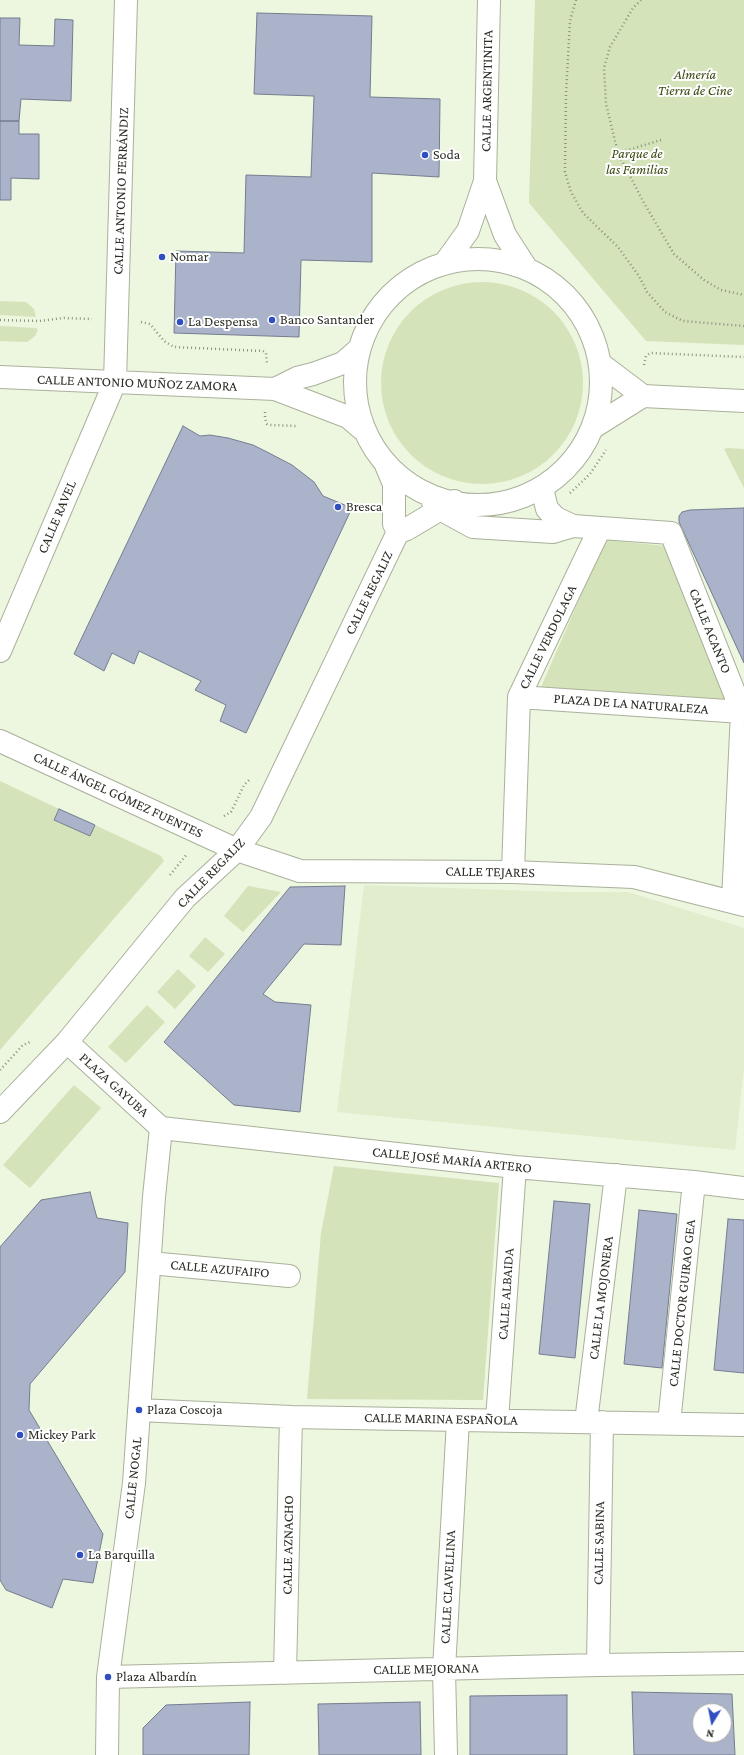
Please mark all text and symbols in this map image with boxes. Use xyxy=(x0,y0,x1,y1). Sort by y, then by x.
street label: CALLE ARGENTINITA xyxy=(478,30,496,152)
park label: Almería Tierra de Cine xyxy=(658,67,732,100)
street label: CALLE ANTONIO FERRÁNDIZ xyxy=(110,107,132,275)
park label: Parque de las Familias xyxy=(606,146,668,178)
place label: Soda xyxy=(433,147,460,163)
marker: Soda xyxy=(420,150,430,160)
place label: Nomar xyxy=(170,249,209,265)
marker: Nomar xyxy=(157,252,167,262)
place label: Banco Santander xyxy=(280,312,375,328)
place label: La Despensa xyxy=(188,314,258,330)
marker: Banco Santander xyxy=(267,315,277,325)
marker: La Despensa xyxy=(175,317,185,327)
street label: CALLE ANTONIO MUÑOZ ZAMORA xyxy=(37,371,237,395)
street label: CALLE RAVEL xyxy=(34,478,80,556)
place label: Bresca xyxy=(346,499,382,515)
marker: Bresca xyxy=(333,502,343,512)
street label: CALLE REGALIZ xyxy=(342,548,396,638)
street label: CALLE VERDOLAGA xyxy=(515,582,581,692)
street label: CALLE ACANTO xyxy=(685,586,735,676)
street label: PLAZA DE LA NATURALEZA xyxy=(553,690,709,718)
street label: CALLE ÁNGEL GÓMEZ FUENTES xyxy=(30,748,206,842)
street label: CALLE REGALIZ xyxy=(173,834,249,912)
street label: CALLE TEJARES xyxy=(445,863,535,881)
street label: PLAZA GAYUBA xyxy=(76,1049,152,1121)
street label: CALLE JOSÉ MARÍA ARTERO xyxy=(371,1143,533,1177)
street label: CALLE DOCTOR GUIRAO GEA xyxy=(665,1218,699,1388)
street label: CALLE LA MOJONERA xyxy=(585,1235,617,1361)
street label: CALLE ALBAIDA xyxy=(494,1247,518,1341)
street label: CALLE AZUFAIFO xyxy=(170,1256,270,1282)
place label: Plaza Coscoja xyxy=(147,1402,222,1418)
marker: Plaza Coscoja xyxy=(134,1405,144,1415)
street label: CALLE MARINA ESPAÑOLA xyxy=(364,1409,518,1429)
place label: Mickey Park xyxy=(28,1427,96,1443)
marker: Mickey Park xyxy=(15,1430,25,1440)
street label: CALLE NOGAL xyxy=(120,1436,146,1520)
street label: CALLE AZNACHO xyxy=(279,1495,297,1595)
street label: CALLE SABINA xyxy=(590,1501,608,1585)
street label: CALLE CLAVELLINA xyxy=(437,1530,459,1644)
place label: La Barquilla xyxy=(88,1547,155,1563)
marker: La Barquilla xyxy=(75,1550,85,1560)
street label: CALLE MEJORANA xyxy=(373,1660,479,1678)
place label: Plaza Albardín xyxy=(116,1669,197,1685)
marker: Plaza Albardín xyxy=(103,1672,113,1682)
north arrow xyxy=(692,1703,732,1743)
text: N xyxy=(705,1727,715,1740)

